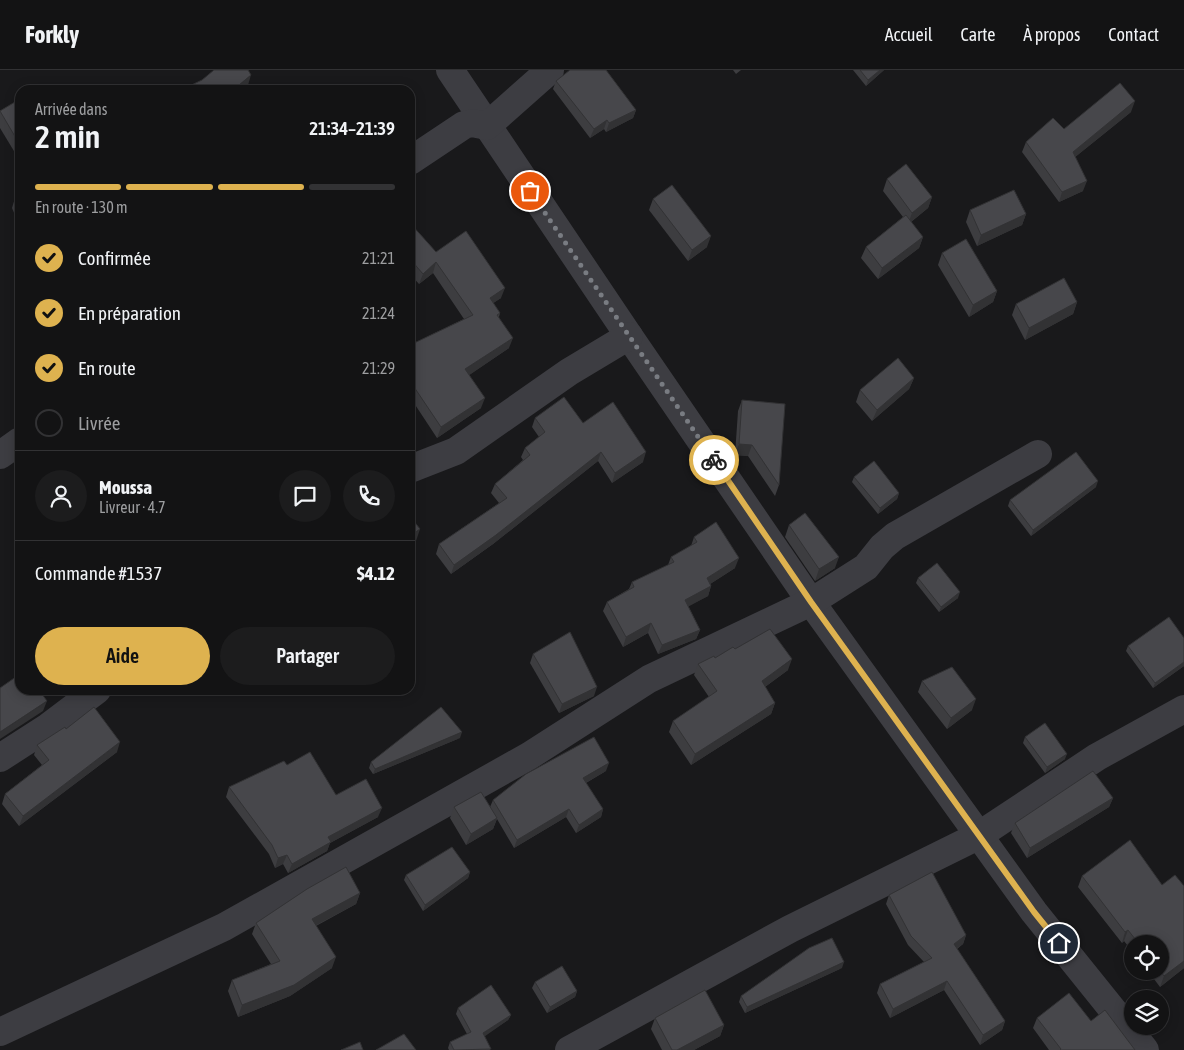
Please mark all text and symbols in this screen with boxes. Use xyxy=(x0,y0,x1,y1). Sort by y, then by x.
text: Forkly xyxy=(25,21,79,48)
text: Accueil xyxy=(885,24,933,45)
text: Carte xyxy=(961,24,995,45)
text: À propos xyxy=(1023,24,1080,45)
text: Contact xyxy=(1108,24,1159,45)
text: Arrivée dans xyxy=(35,100,107,118)
text: 21:34–21:39 xyxy=(309,117,395,139)
text: 2 min xyxy=(35,118,100,155)
pin xyxy=(509,170,551,212)
icon: bag xyxy=(516,177,544,205)
text: En route · 130 m xyxy=(35,198,128,216)
icon: check xyxy=(35,244,63,272)
text: Confirmée xyxy=(78,247,151,269)
text: 21:21 xyxy=(362,249,395,267)
icon: check xyxy=(35,299,63,327)
text: En préparation xyxy=(78,302,181,324)
text: 21:24 xyxy=(362,304,395,322)
icon: check xyxy=(35,354,63,382)
text: En route xyxy=(78,357,136,379)
text: 21:29 xyxy=(362,359,395,377)
text: Livrée xyxy=(78,412,120,434)
courier xyxy=(689,435,739,485)
icon: bike xyxy=(700,446,728,474)
button: person xyxy=(35,470,87,522)
button: chat xyxy=(279,470,331,522)
button: phone xyxy=(343,470,395,522)
text: Moussa xyxy=(99,476,152,498)
text: Livreur · 4.7 xyxy=(99,498,166,516)
text: Commande #1537 xyxy=(35,562,162,584)
text: $4.12 xyxy=(357,562,395,584)
button: Aide xyxy=(35,627,210,685)
button: Partager xyxy=(220,627,395,685)
pin xyxy=(1038,922,1080,964)
icon: home xyxy=(1045,929,1073,957)
map controls xyxy=(1124,935,1169,1035)
button: locate xyxy=(1124,935,1169,980)
button: layers xyxy=(1124,990,1169,1035)

